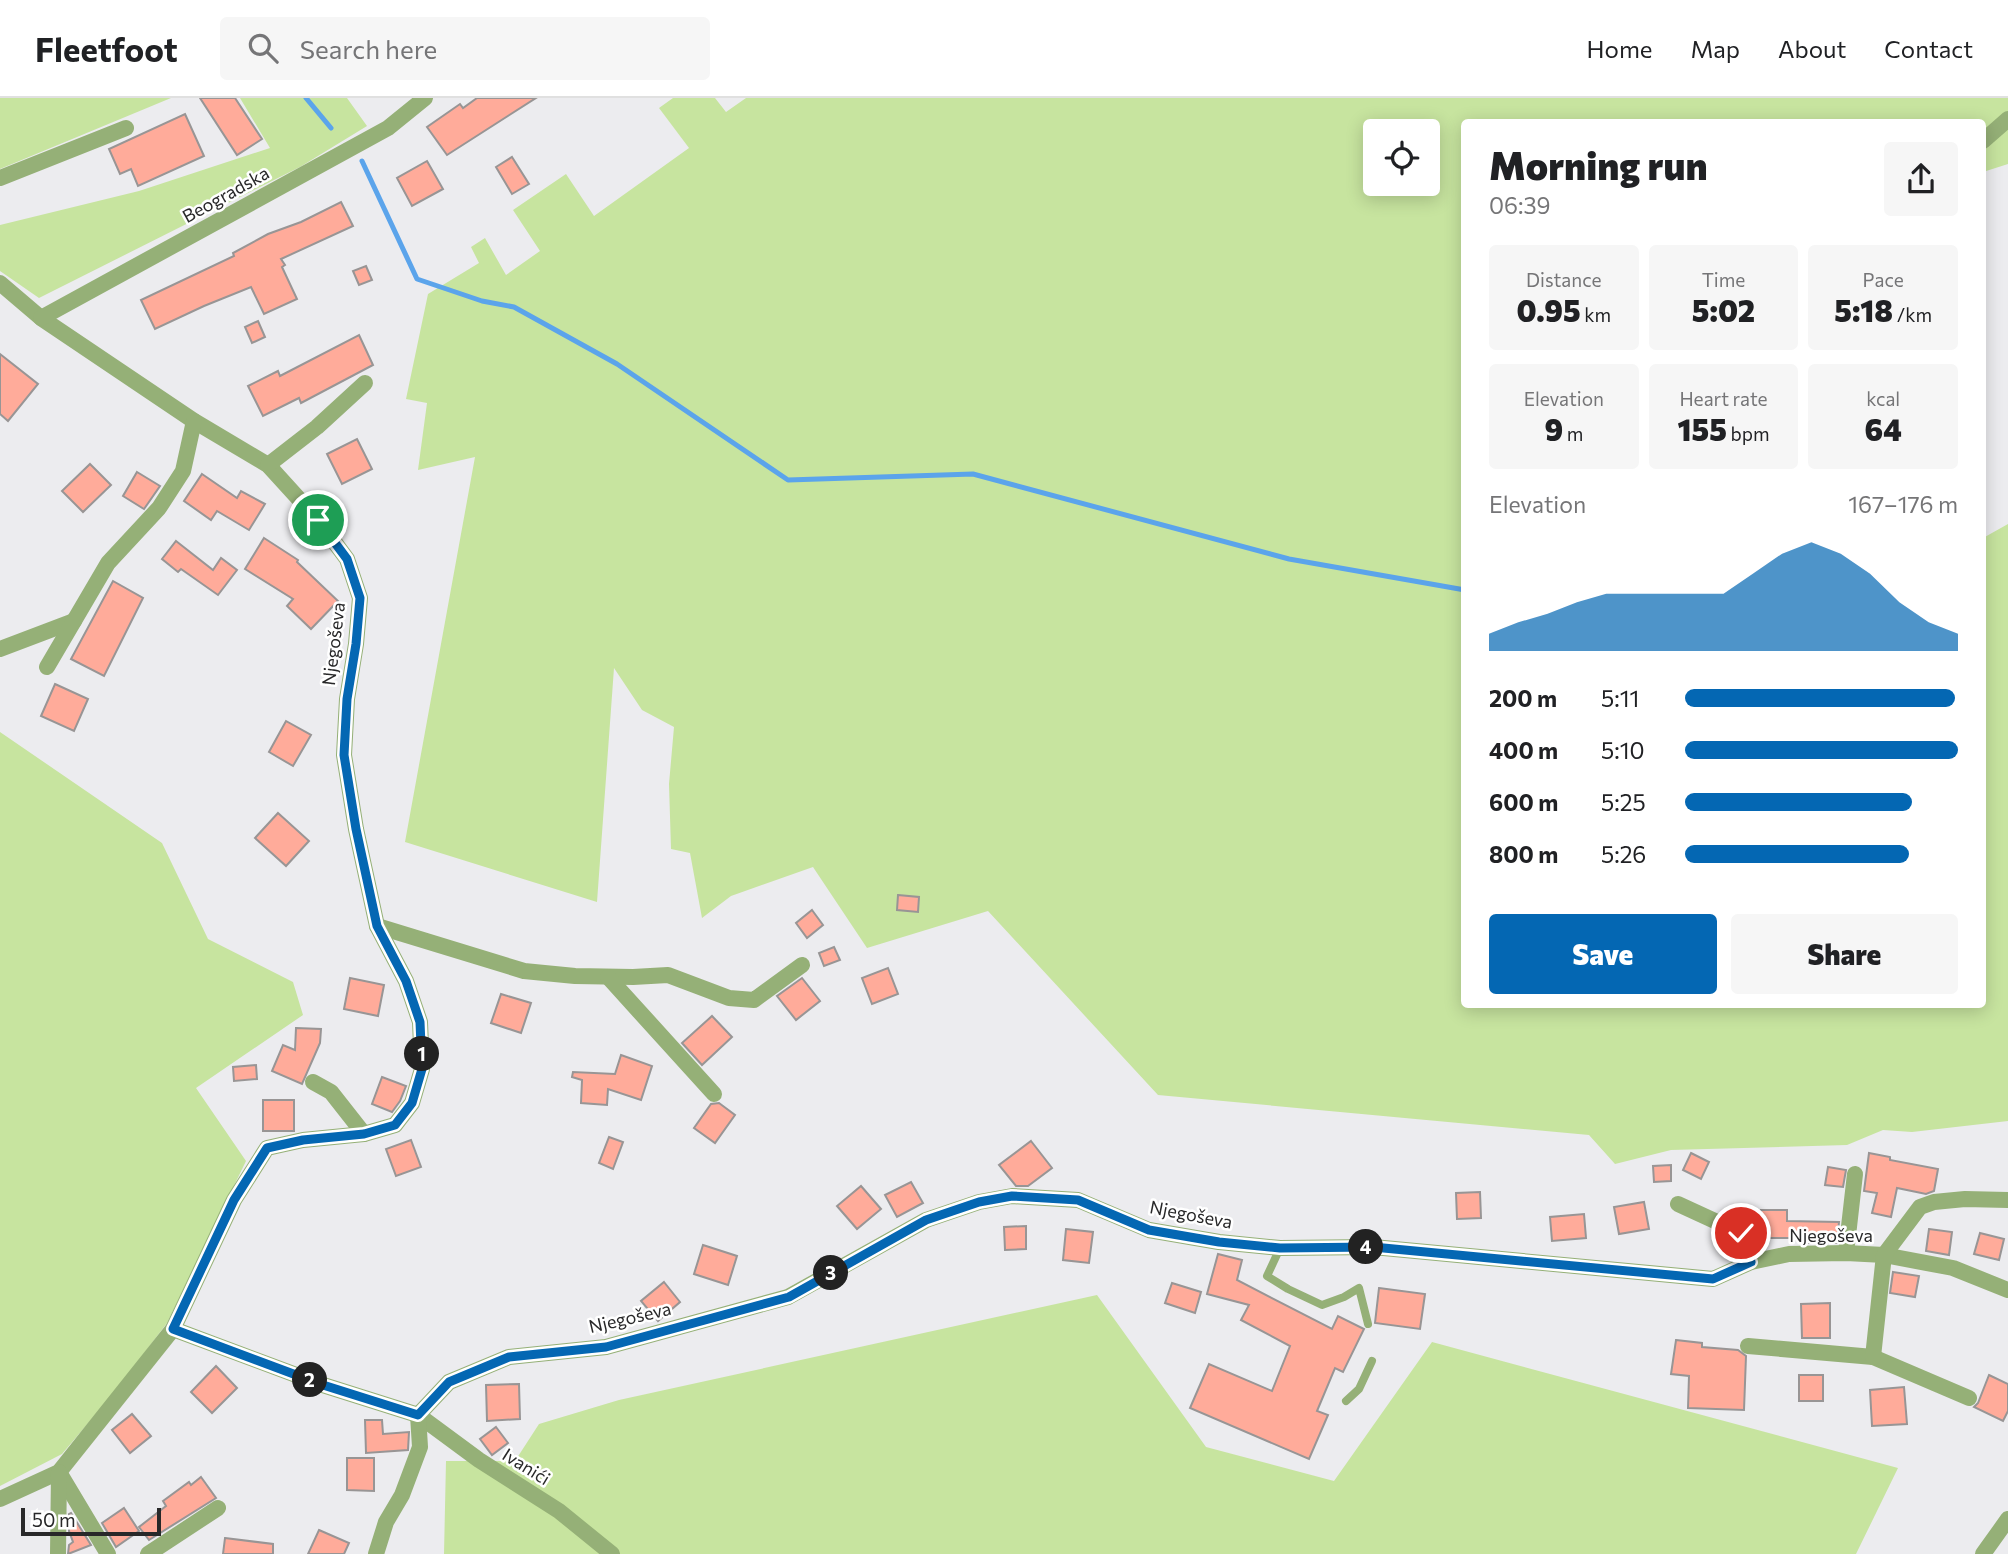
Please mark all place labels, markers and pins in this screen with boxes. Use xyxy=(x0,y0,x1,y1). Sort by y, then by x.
pin xyxy=(288,490,348,550)
pin: 1 xyxy=(404,1037,440,1072)
pin xyxy=(1711,1203,1771,1263)
pin: 4 xyxy=(1348,1230,1384,1264)
pin: 3 xyxy=(814,1256,848,1290)
pin: 2 xyxy=(292,1362,328,1398)

